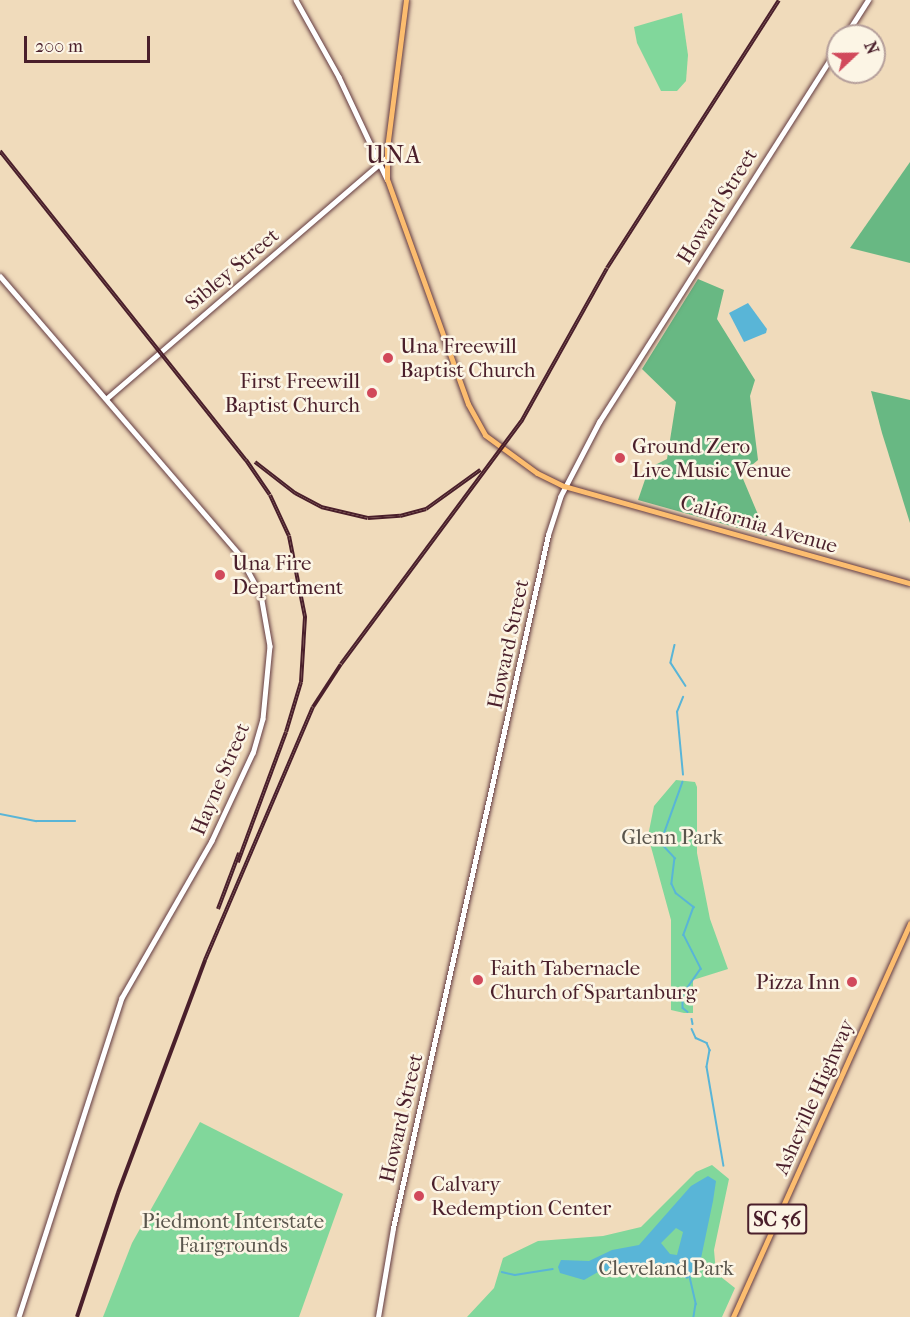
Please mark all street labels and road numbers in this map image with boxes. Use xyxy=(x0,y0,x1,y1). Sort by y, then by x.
street label: Howard Street xyxy=(671,143,763,269)
street label: Sibley Street xyxy=(180,223,284,315)
street label: California Avenue xyxy=(678,490,840,558)
street label: Howard Street xyxy=(482,577,534,711)
street label: Hayne Street xyxy=(185,719,255,839)
street label: Asheville Highway xyxy=(768,1015,860,1179)
street label: Howard Street xyxy=(374,1051,428,1185)
road number: SC 56 xyxy=(747,1202,807,1236)

